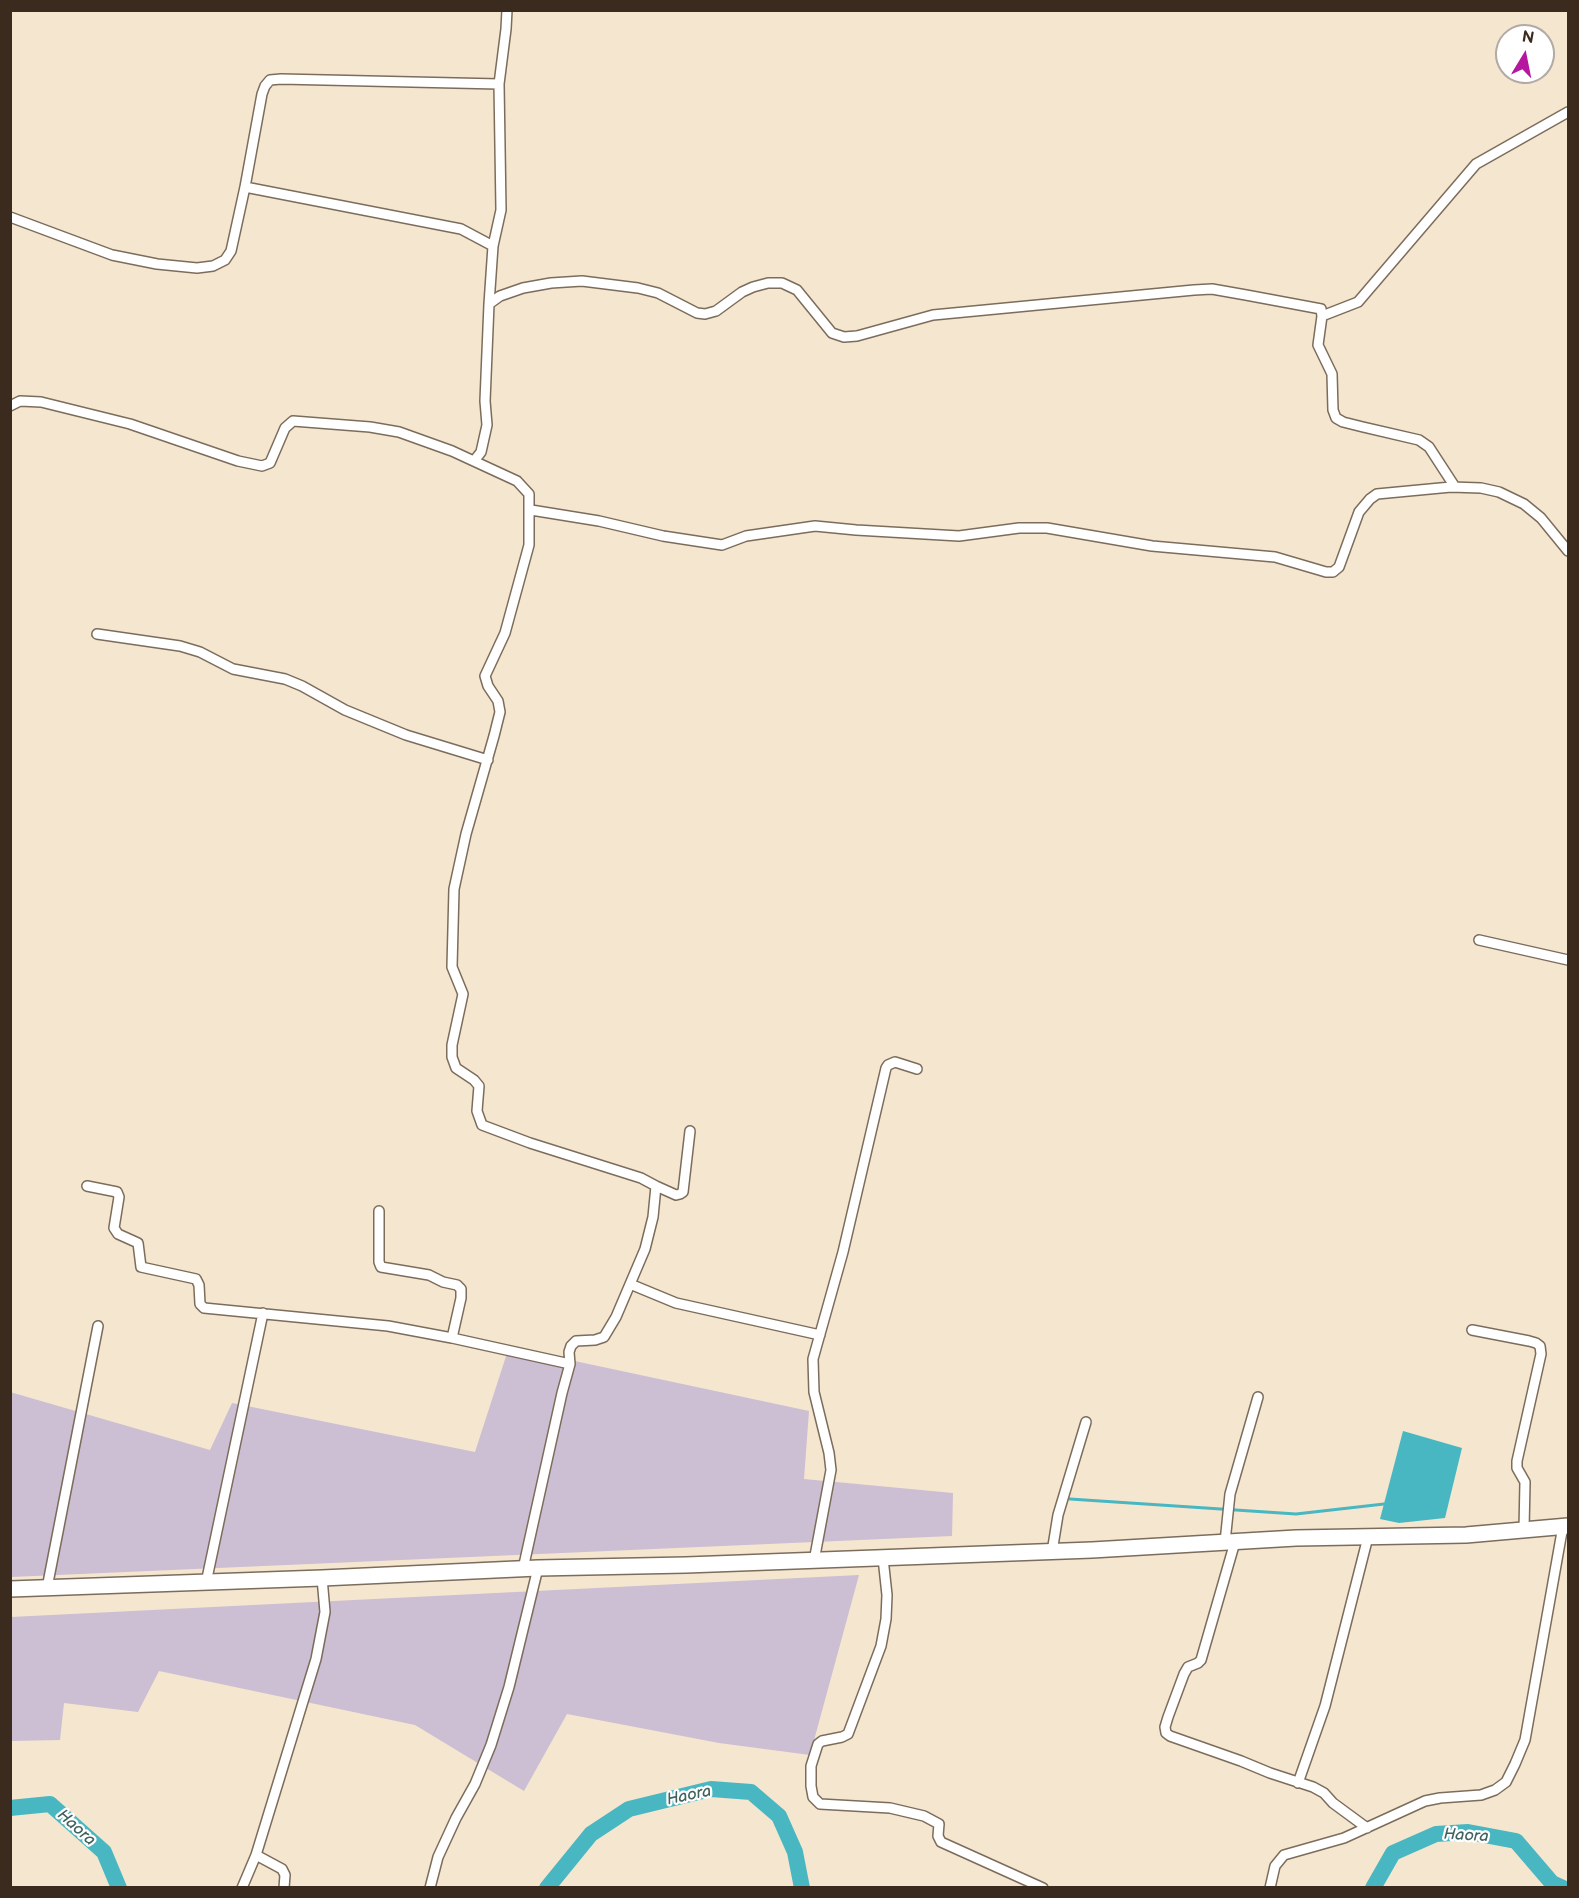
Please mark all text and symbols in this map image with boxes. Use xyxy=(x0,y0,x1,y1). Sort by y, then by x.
north arrow xyxy=(1495,24,1555,84)
text: N xyxy=(1520,27,1535,48)
water label: Haora xyxy=(665,1782,713,1810)
water label: Haora xyxy=(53,1806,99,1850)
water label: Haora xyxy=(1443,1825,1489,1847)

